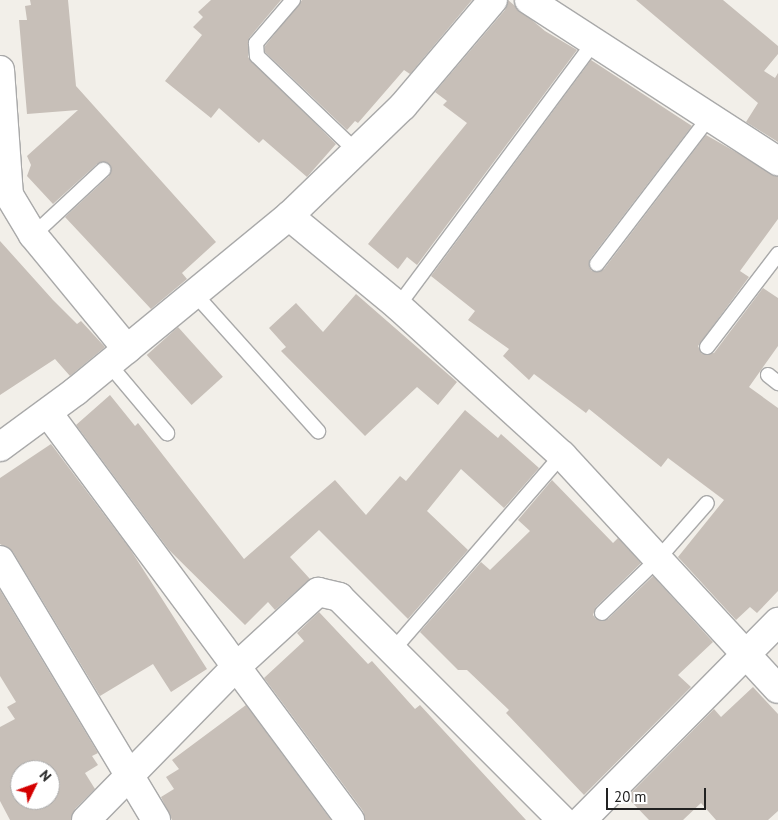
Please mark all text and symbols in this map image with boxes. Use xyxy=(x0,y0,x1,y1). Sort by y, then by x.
north arrow xyxy=(10,760,60,810)
text: N xyxy=(36,766,55,785)
scale bar xyxy=(608,778,708,810)
text: 20 m xyxy=(614,787,647,806)

